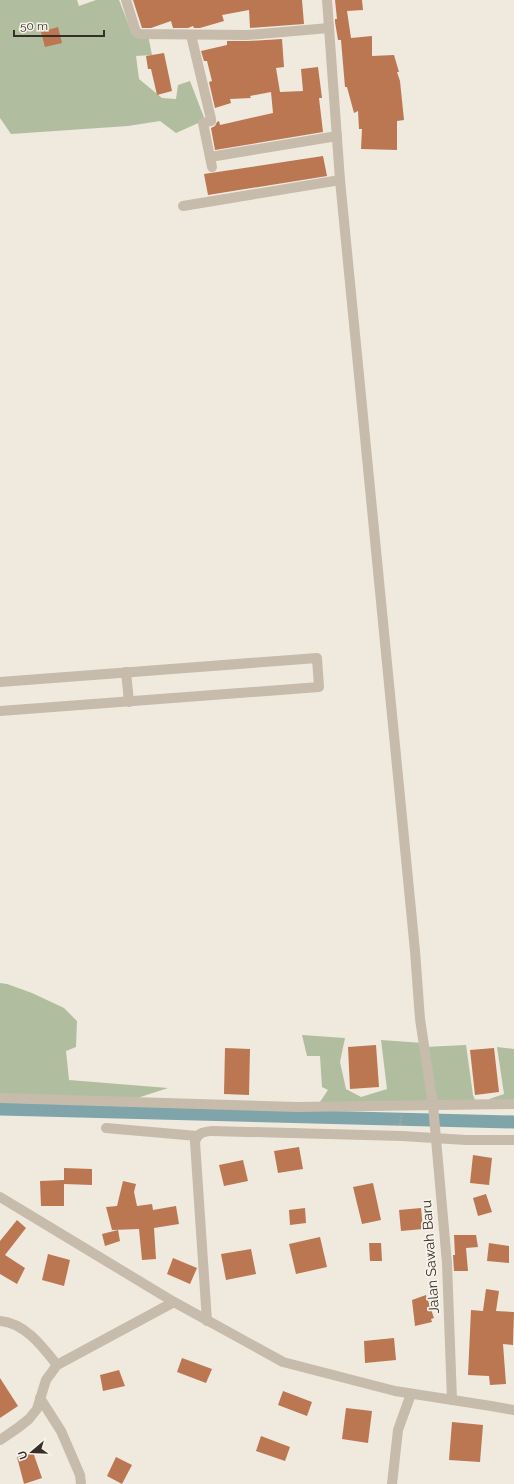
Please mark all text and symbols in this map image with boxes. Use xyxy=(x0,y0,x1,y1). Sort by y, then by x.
scale bar xyxy=(14,12,104,38)
text: 50 m xyxy=(20,19,48,33)
street label: Jalan Sawah Baru xyxy=(418,1200,442,1314)
north arrow xyxy=(12,1432,52,1472)
text: U xyxy=(16,1449,31,1461)

